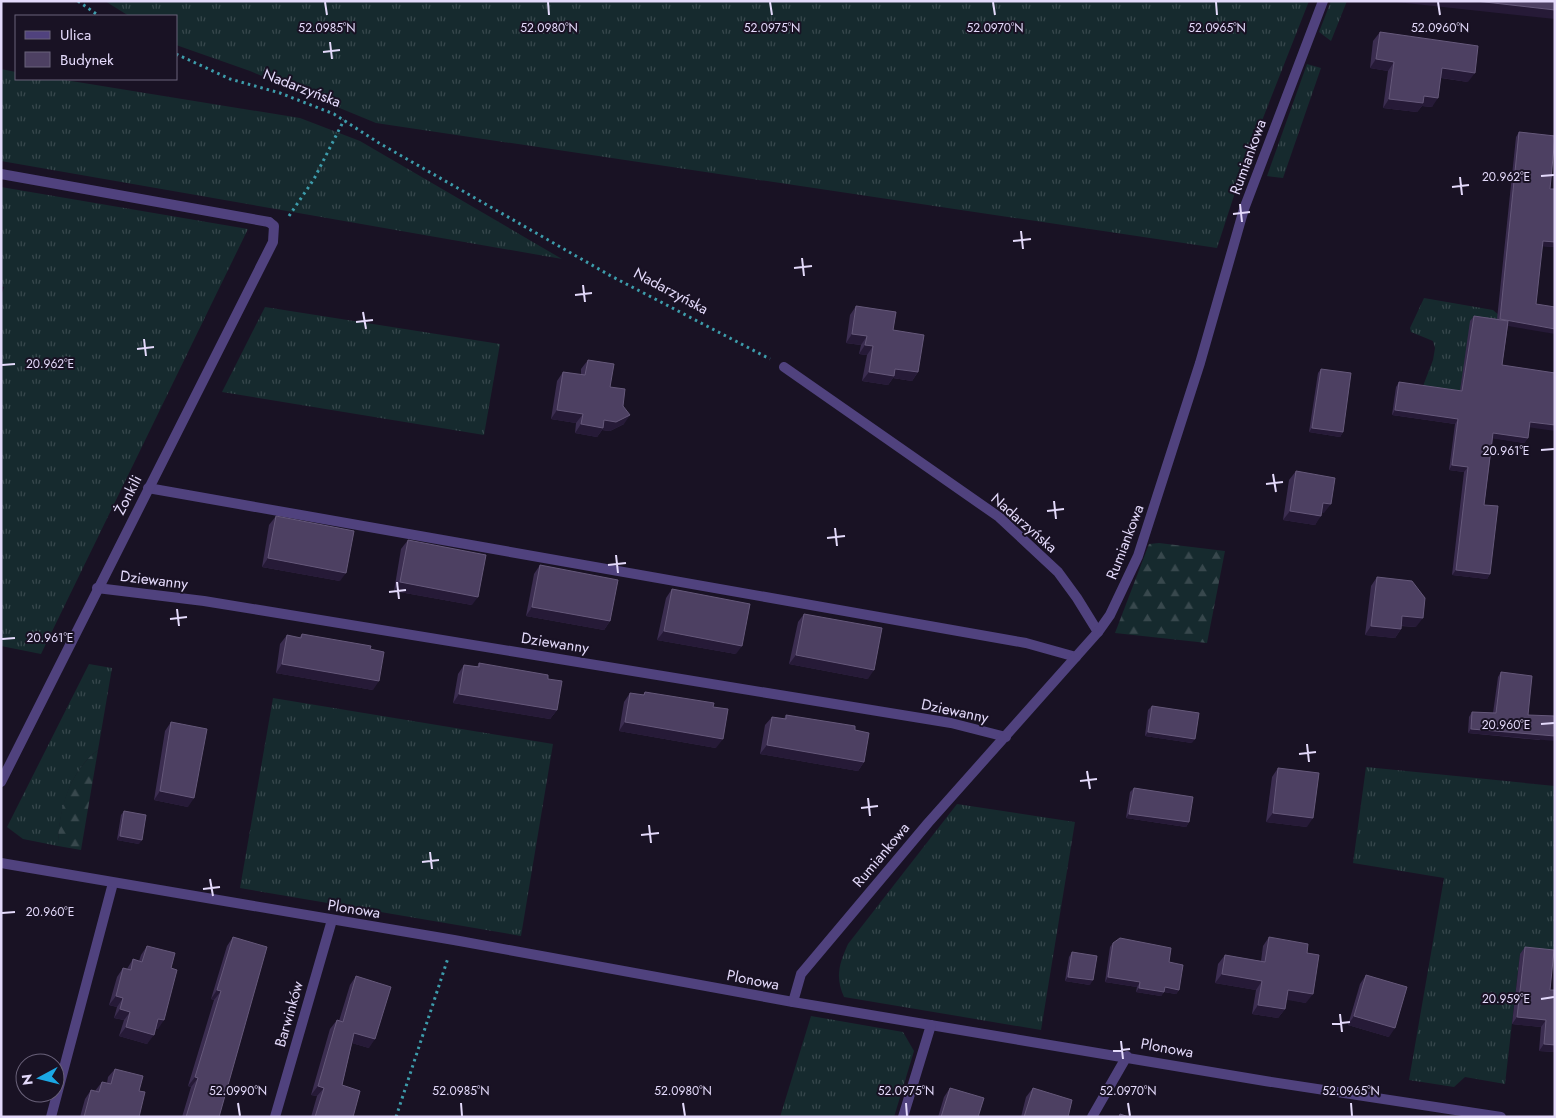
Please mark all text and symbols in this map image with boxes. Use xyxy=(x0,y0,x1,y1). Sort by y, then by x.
legend xyxy=(15,15,178,80)
text: 52.0985°N xyxy=(298,19,356,37)
text: 52.0980°N xyxy=(520,19,578,37)
text: 52.0975°N xyxy=(744,19,800,37)
text: 52.0970°N xyxy=(966,19,1024,37)
text: 52.0965°N xyxy=(1188,19,1246,37)
text: 52.0960°N xyxy=(1411,19,1469,37)
text: Ulica xyxy=(60,24,91,46)
text: Budynek xyxy=(60,49,114,71)
street label: Nadarzyńska xyxy=(260,63,344,113)
street label: Rumiankowa xyxy=(1224,116,1272,198)
text: 20.962°E xyxy=(1482,168,1530,186)
street label: Nadarzyńska xyxy=(630,262,712,320)
text: 20.962°E xyxy=(26,355,74,373)
text: 20.961°E xyxy=(1483,442,1529,460)
street label: Żonkili xyxy=(109,471,147,519)
street label: Nadarzyńska xyxy=(986,488,1062,558)
street label: Rumiankowa xyxy=(1101,501,1149,583)
street label: Dziewanny xyxy=(119,565,190,595)
street label: Dziewanny xyxy=(520,627,591,659)
text: 20.961°E xyxy=(27,629,73,647)
street label: Dziewanny xyxy=(919,693,991,729)
text: 20.960°E xyxy=(1482,716,1530,734)
street label: Rumiankowa xyxy=(847,818,915,892)
street label: Plonowa xyxy=(326,894,382,924)
text: 20.960°E xyxy=(26,903,74,921)
street label: Plonowa xyxy=(725,964,781,996)
street label: Barwinków xyxy=(269,978,309,1050)
text: 20.959°E xyxy=(1482,990,1530,1008)
street label: Plonowa xyxy=(1139,1033,1195,1063)
north arrow xyxy=(15,1053,65,1103)
text: N xyxy=(16,1073,38,1086)
text: 52.0990°N xyxy=(209,1082,267,1100)
text: 52.0985°N xyxy=(432,1082,490,1100)
text: 52.0980°N xyxy=(654,1082,712,1100)
text: 52.0975°N xyxy=(878,1082,934,1100)
text: 52.0970°N xyxy=(1099,1082,1157,1100)
text: 52.0965°N xyxy=(1322,1082,1380,1100)

